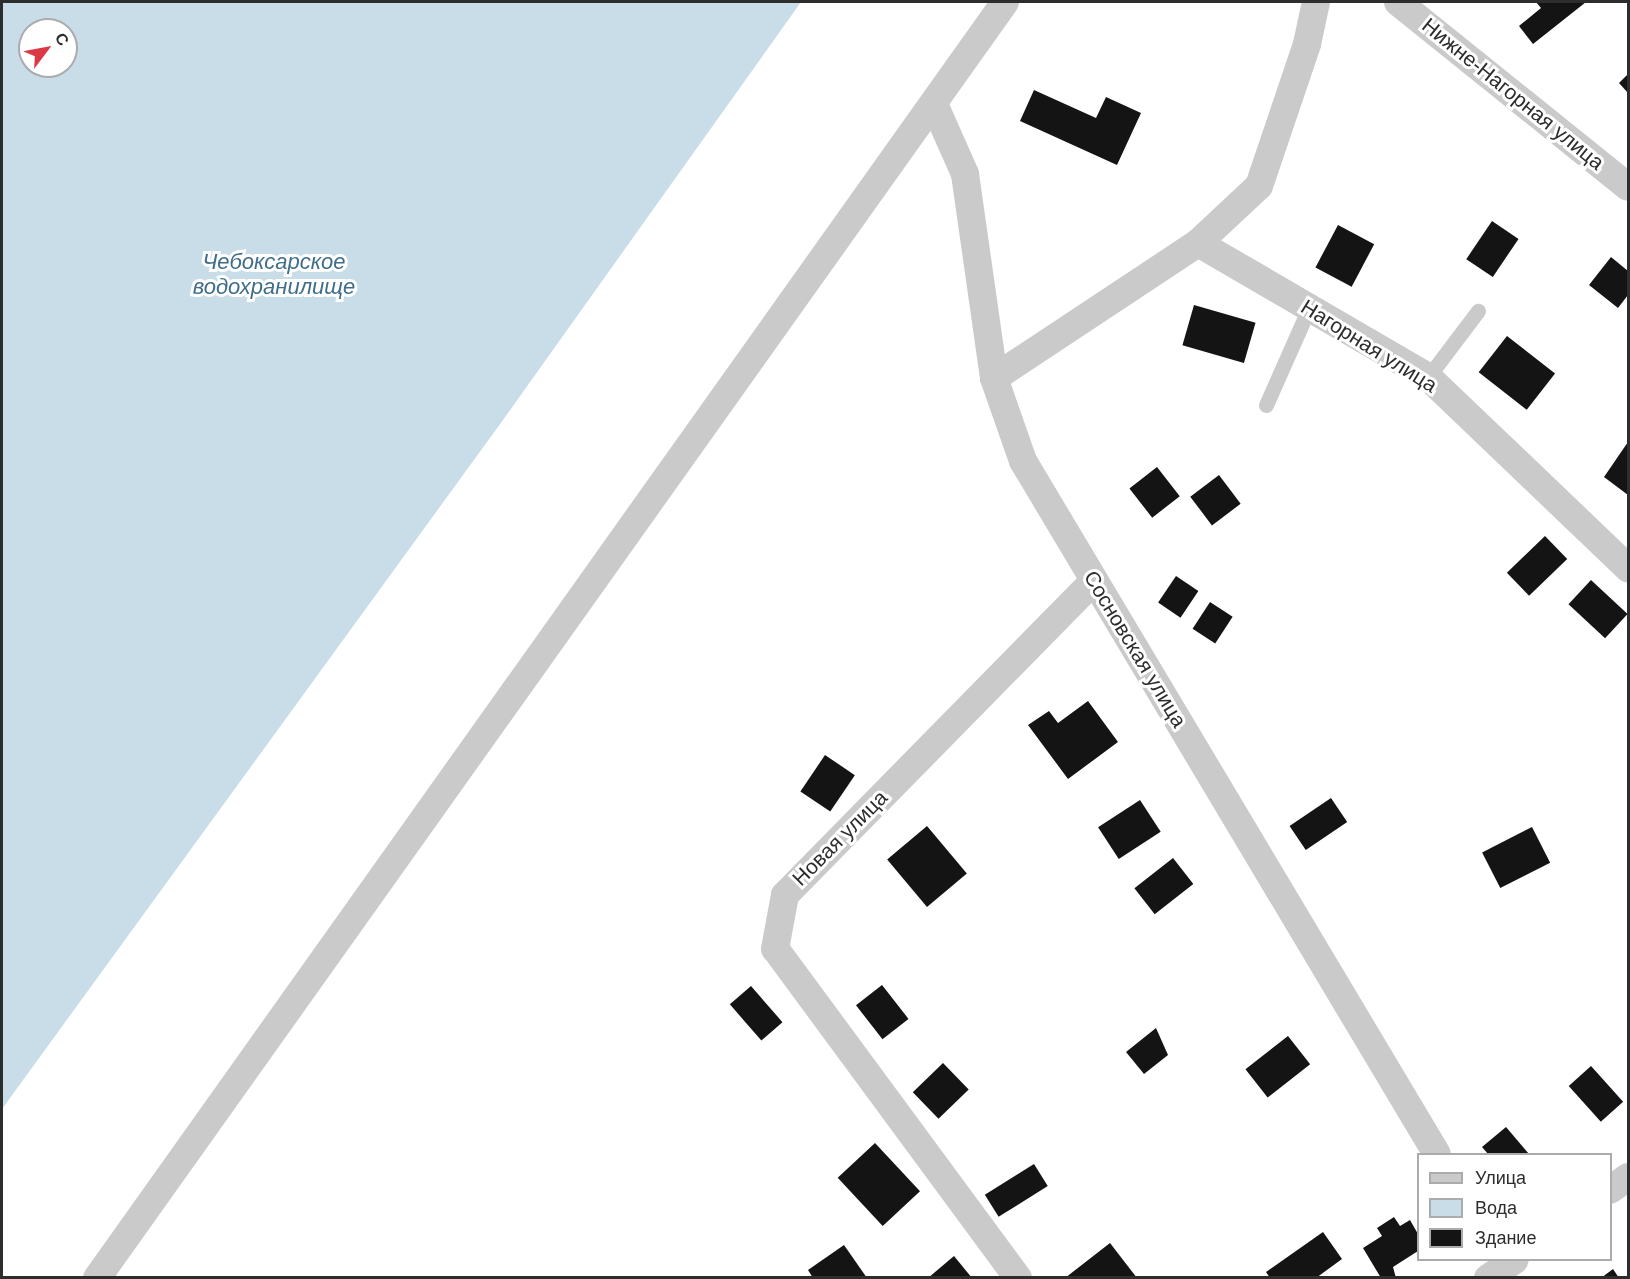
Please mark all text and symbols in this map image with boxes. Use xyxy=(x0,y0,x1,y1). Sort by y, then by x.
street label: Нижне-Нагорная улица xyxy=(1417,13,1609,175)
north arrow xyxy=(18,18,78,78)
text: С xyxy=(52,30,72,49)
water label: Чебоксарское водохранилище xyxy=(193,248,355,300)
street label: Нагорная улица xyxy=(1296,294,1442,398)
street label: Сосновская улица xyxy=(1078,566,1192,732)
street label: Новая улица xyxy=(787,785,893,891)
legend xyxy=(1417,1153,1612,1261)
text: Улица xyxy=(1475,1168,1526,1188)
text: Вода xyxy=(1475,1198,1517,1218)
text: Здание xyxy=(1475,1228,1536,1248)

